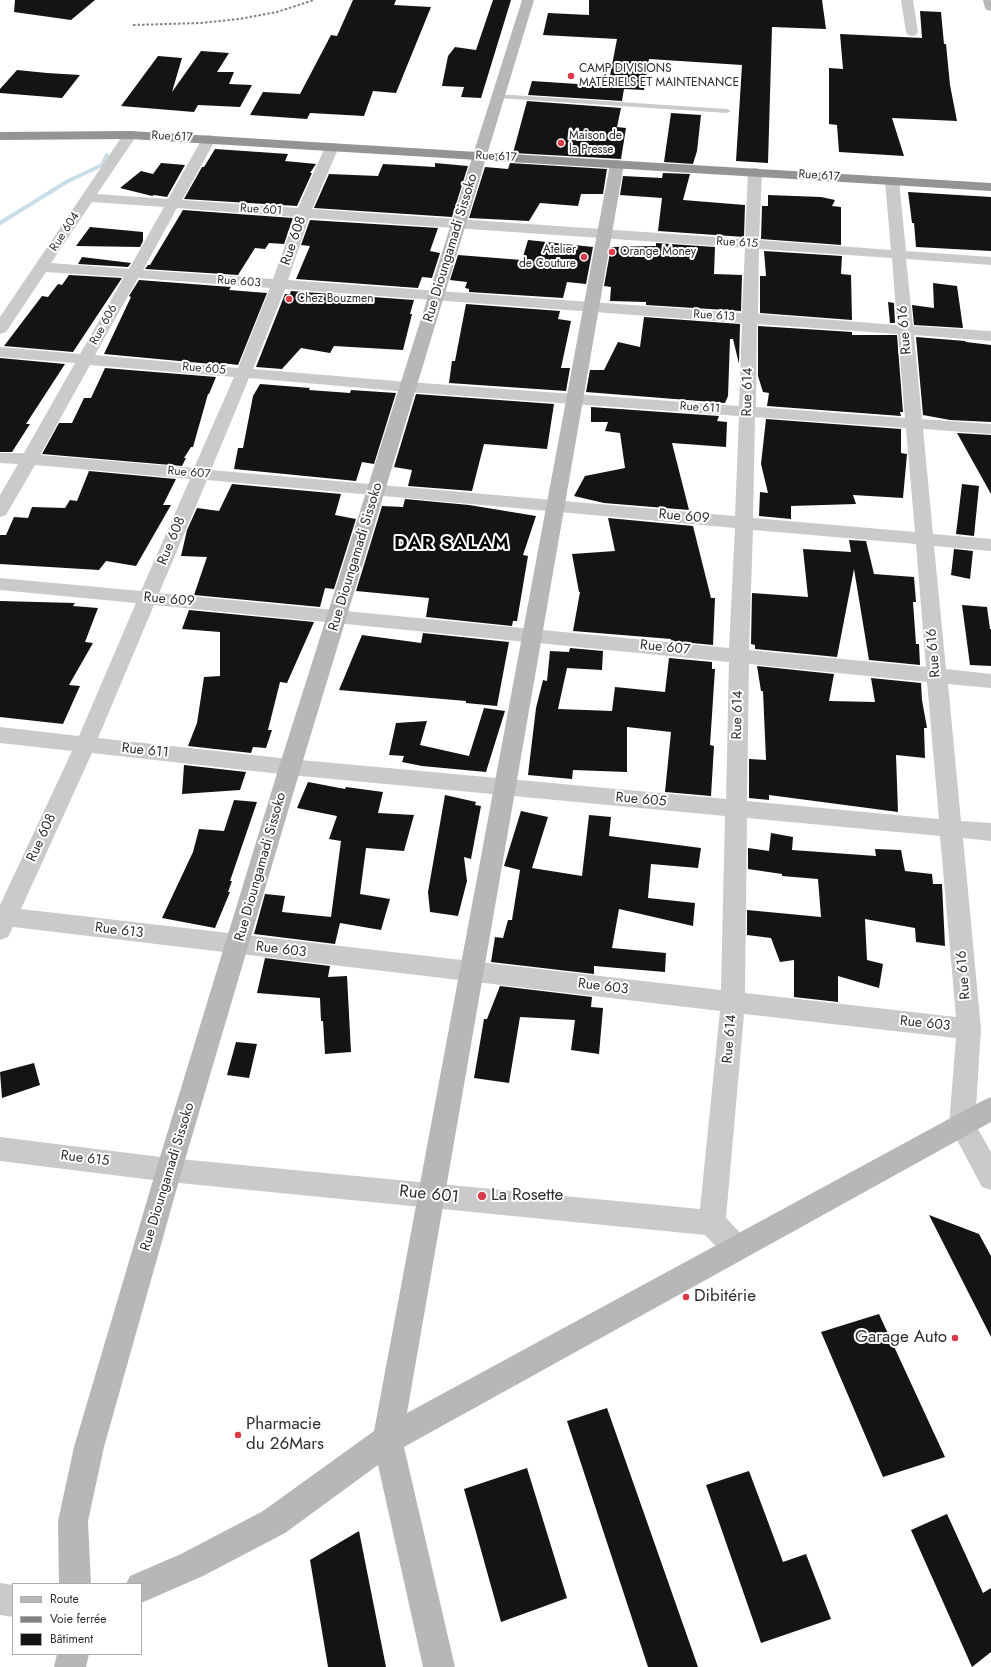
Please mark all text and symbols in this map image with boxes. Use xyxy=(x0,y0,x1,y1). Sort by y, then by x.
place label: CAMP DIVISIONS MATÉRIELS ET MAINTENANCE xyxy=(579,62,739,90)
marker: CAMP DIVISIONS MATÉRIELS ET MAINTENANCE xyxy=(566,71,576,81)
street label: Rue 617 xyxy=(151,129,193,145)
place label: Maison de la Presse xyxy=(569,129,622,157)
marker: Maison de la Presse xyxy=(556,138,566,148)
street label: Rue 617 xyxy=(475,149,517,165)
street label: Rue 617 xyxy=(798,167,840,185)
street label: Rue Dioungamadi Sissoko xyxy=(420,172,482,324)
street label: Rue 601 xyxy=(239,201,283,219)
street label: Rue 604 xyxy=(47,210,83,254)
street label: Rue 608 xyxy=(278,214,310,268)
street label: Rue 615 xyxy=(716,234,758,252)
place label: Atelier de Couture xyxy=(519,243,576,271)
place label: Orange Money xyxy=(620,245,696,259)
marker: Orange Money xyxy=(607,247,617,257)
marker: Atelier de Couture xyxy=(579,252,589,262)
street label: Rue 603 xyxy=(217,273,261,291)
place label: Chez Bouzmen xyxy=(297,292,374,306)
marker: Chez Bouzmen xyxy=(284,294,294,304)
street label: Rue 606 xyxy=(87,302,121,348)
street label: Rue 616 xyxy=(894,305,916,355)
street label: Rue 613 xyxy=(693,307,735,325)
street label: Rue 605 xyxy=(182,360,226,378)
street label: Rue 614 xyxy=(739,367,757,417)
street label: Rue 611 xyxy=(679,399,721,417)
street label: Rue 607 xyxy=(167,464,211,482)
street label: Rue Dioungamadi Sissoko xyxy=(325,481,387,633)
street label: Rue 609 xyxy=(658,506,710,528)
street label: Rue 608 xyxy=(154,514,190,568)
district label: DAR SALAM xyxy=(394,534,510,556)
street label: Rue 609 xyxy=(143,589,195,611)
street label: Rue 616 xyxy=(923,628,945,678)
street label: Rue 607 xyxy=(639,637,691,659)
street label: Rue 614 xyxy=(729,690,747,740)
street label: Rue 611 xyxy=(121,740,169,762)
street label: Rue 605 xyxy=(615,789,667,811)
street label: Rue Dioungamadi Sissoko xyxy=(232,791,290,943)
street label: Rue 608 xyxy=(24,811,60,865)
street label: Rue 613 xyxy=(94,920,144,942)
street label: Rue 603 xyxy=(255,939,307,961)
street label: Rue 616 xyxy=(953,950,975,1000)
street label: Rue 603 xyxy=(577,976,629,998)
street label: Rue 603 xyxy=(899,1013,951,1035)
street label: Rue 614 xyxy=(719,1014,741,1064)
street label: Rue Dioungamadi Sissoko xyxy=(137,1101,199,1253)
street label: Rue 615 xyxy=(60,1148,110,1170)
street label: Rue 601 xyxy=(398,1182,460,1208)
place label: La Rosette xyxy=(491,1186,563,1206)
marker: La Rosette xyxy=(476,1190,488,1202)
place label: Dibitérie xyxy=(694,1287,756,1307)
marker: Dibitérie xyxy=(681,1292,691,1302)
place label: Garage Auto xyxy=(855,1328,947,1348)
marker: Garage Auto xyxy=(950,1333,960,1343)
place label: Pharmacie du 26Mars xyxy=(246,1415,324,1455)
marker: Pharmacie du 26Mars xyxy=(233,1430,243,1440)
legend xyxy=(12,1583,142,1655)
text: Route xyxy=(50,1590,79,1608)
text: Voie ferrée xyxy=(50,1610,106,1628)
text: Bâtiment xyxy=(50,1630,93,1648)

